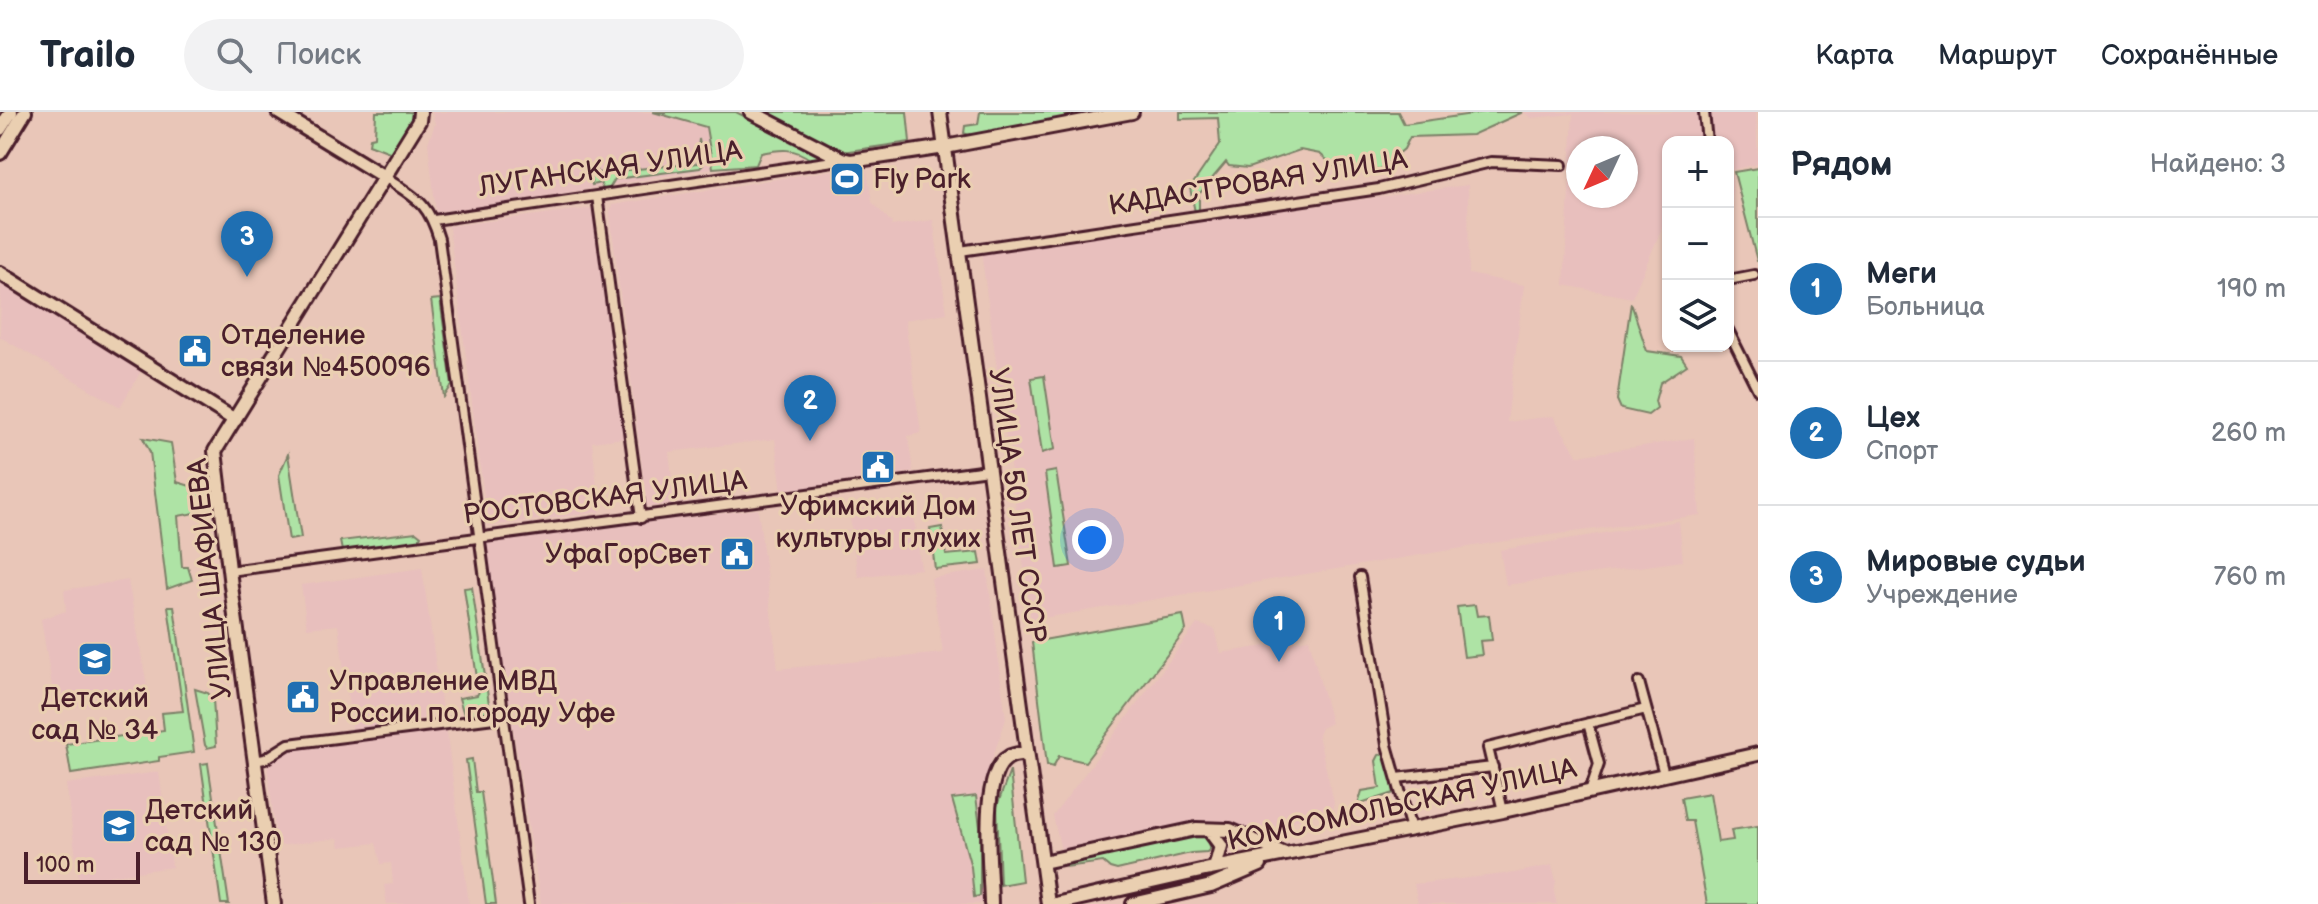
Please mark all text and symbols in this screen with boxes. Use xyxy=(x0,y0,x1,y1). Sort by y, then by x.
search box xyxy=(184,19,744,91)
text: Trailo xyxy=(40,33,136,78)
icon: search xyxy=(212,33,256,77)
text: Поиск xyxy=(276,37,361,73)
text: Карта xyxy=(1815,39,1894,72)
text: Маршрут xyxy=(1938,39,2057,72)
text: Сохранённые xyxy=(2101,39,2278,72)
street label: ЛУГАНСКАЯ УЛИЦА xyxy=(475,134,745,204)
north arrow xyxy=(1566,136,1638,208)
map controls xyxy=(1662,136,1734,352)
button: + xyxy=(1662,136,1734,208)
street label: КАДАСТРОВАЯ УЛИЦА xyxy=(1106,143,1411,223)
text: Рядом xyxy=(1790,144,1892,185)
text: Найдено: 3 xyxy=(2150,149,2286,180)
sports icon: Fly Park xyxy=(828,160,866,198)
place label: Fly Park xyxy=(873,163,971,196)
button: − xyxy=(1662,208,1734,280)
pin: 3 xyxy=(221,211,273,277)
text: Меги xyxy=(1866,256,1937,292)
text: 1 xyxy=(1811,274,1821,305)
text: 190 m xyxy=(2217,274,2286,305)
button: layers xyxy=(1662,280,1734,352)
text: Больница xyxy=(1866,292,1985,323)
place label: Отделение связи №450096 xyxy=(221,319,431,384)
public building icon: Отделение связи №450096 xyxy=(176,332,214,370)
street label: УЛИЦА 50 ЛЕТ СССР xyxy=(981,365,1053,645)
pin: 2 xyxy=(784,375,836,441)
text: Цех xyxy=(1866,400,1920,436)
text: 2 xyxy=(1808,418,1824,449)
text: 260 m xyxy=(2211,418,2286,449)
text: Спорт xyxy=(1866,436,1938,467)
public building icon: Уфимский Дом культуры глухих xyxy=(859,448,897,486)
street label: УЛИЦА ШАФИЕВА xyxy=(181,456,239,701)
street label: РОСТОВСКАЯ УЛИЦА xyxy=(461,464,750,532)
place label: Уфимский Дом культуры глухих xyxy=(775,490,981,555)
your location xyxy=(1072,520,1112,560)
public building icon: УфаГорСвет xyxy=(718,535,756,573)
place label: УфаГорСвет xyxy=(545,538,711,571)
text: Мировые судьи xyxy=(1866,544,2086,580)
text: 3 xyxy=(1808,562,1824,593)
text: 760 m xyxy=(2214,562,2286,593)
text: Учреждение xyxy=(1866,580,2018,611)
pin: 1 xyxy=(1253,596,1305,662)
school or university icon: Детский сад № 34 xyxy=(76,640,114,678)
place label: Управление МВД России по городу Уфе xyxy=(329,665,615,730)
public building icon: Управление МВД России по городу Уфе xyxy=(284,678,322,716)
place label: Детский сад № 34 xyxy=(32,682,158,747)
street label: КОМСОМОЛЬСКАЯ УЛИЦА xyxy=(1225,752,1580,858)
place label: Детский сад № 130 xyxy=(145,794,282,859)
school or university icon: Детский сад № 130 xyxy=(100,807,138,845)
scale bar xyxy=(24,848,140,884)
text: 100 m xyxy=(36,852,95,879)

